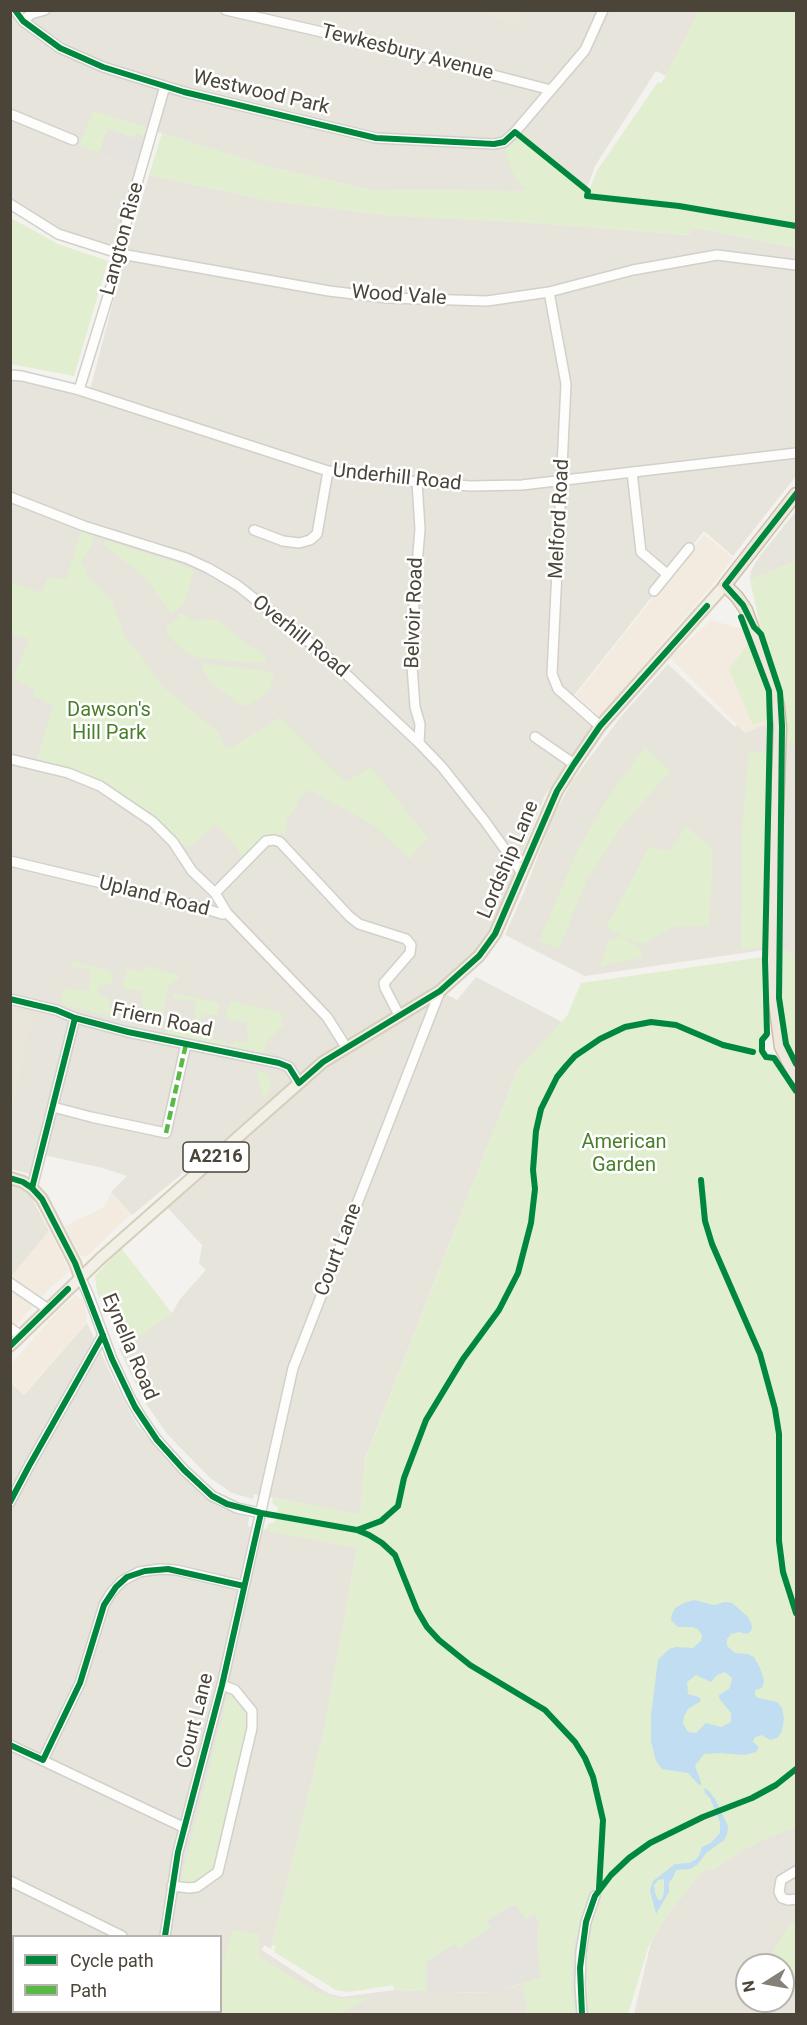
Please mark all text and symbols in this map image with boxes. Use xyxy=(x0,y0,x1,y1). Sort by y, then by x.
street label: Tewkesbury Avenue xyxy=(318,20,496,86)
street label: Westwood Park xyxy=(190,66,332,120)
street label: Langton Rise xyxy=(96,180,150,298)
street label: Wood Vale xyxy=(351,281,447,311)
street label: Melford Road xyxy=(545,458,575,580)
street label: Underhill Road xyxy=(332,459,462,497)
street label: Belvoir Road xyxy=(401,557,429,669)
street label: Overhill Road xyxy=(247,591,353,683)
park label: Dawson's Hill Park xyxy=(67,699,151,746)
street label: Lordship Lane xyxy=(473,797,545,923)
street label: Upland Road xyxy=(96,872,212,922)
street label: Friern Road xyxy=(110,999,214,1043)
park label: American Garden xyxy=(581,1131,667,1178)
road number: A2216 xyxy=(183,1142,249,1172)
street label: Court Lane xyxy=(310,1200,368,1300)
street label: Eynella Road xyxy=(96,1290,162,1404)
street label: Court Lane xyxy=(173,1671,219,1771)
legend xyxy=(12,1935,222,2013)
text: Cycle path xyxy=(70,1950,154,1971)
north arrow xyxy=(735,1953,795,2013)
text: N xyxy=(738,1979,759,1994)
text: Path xyxy=(70,1980,107,2001)

